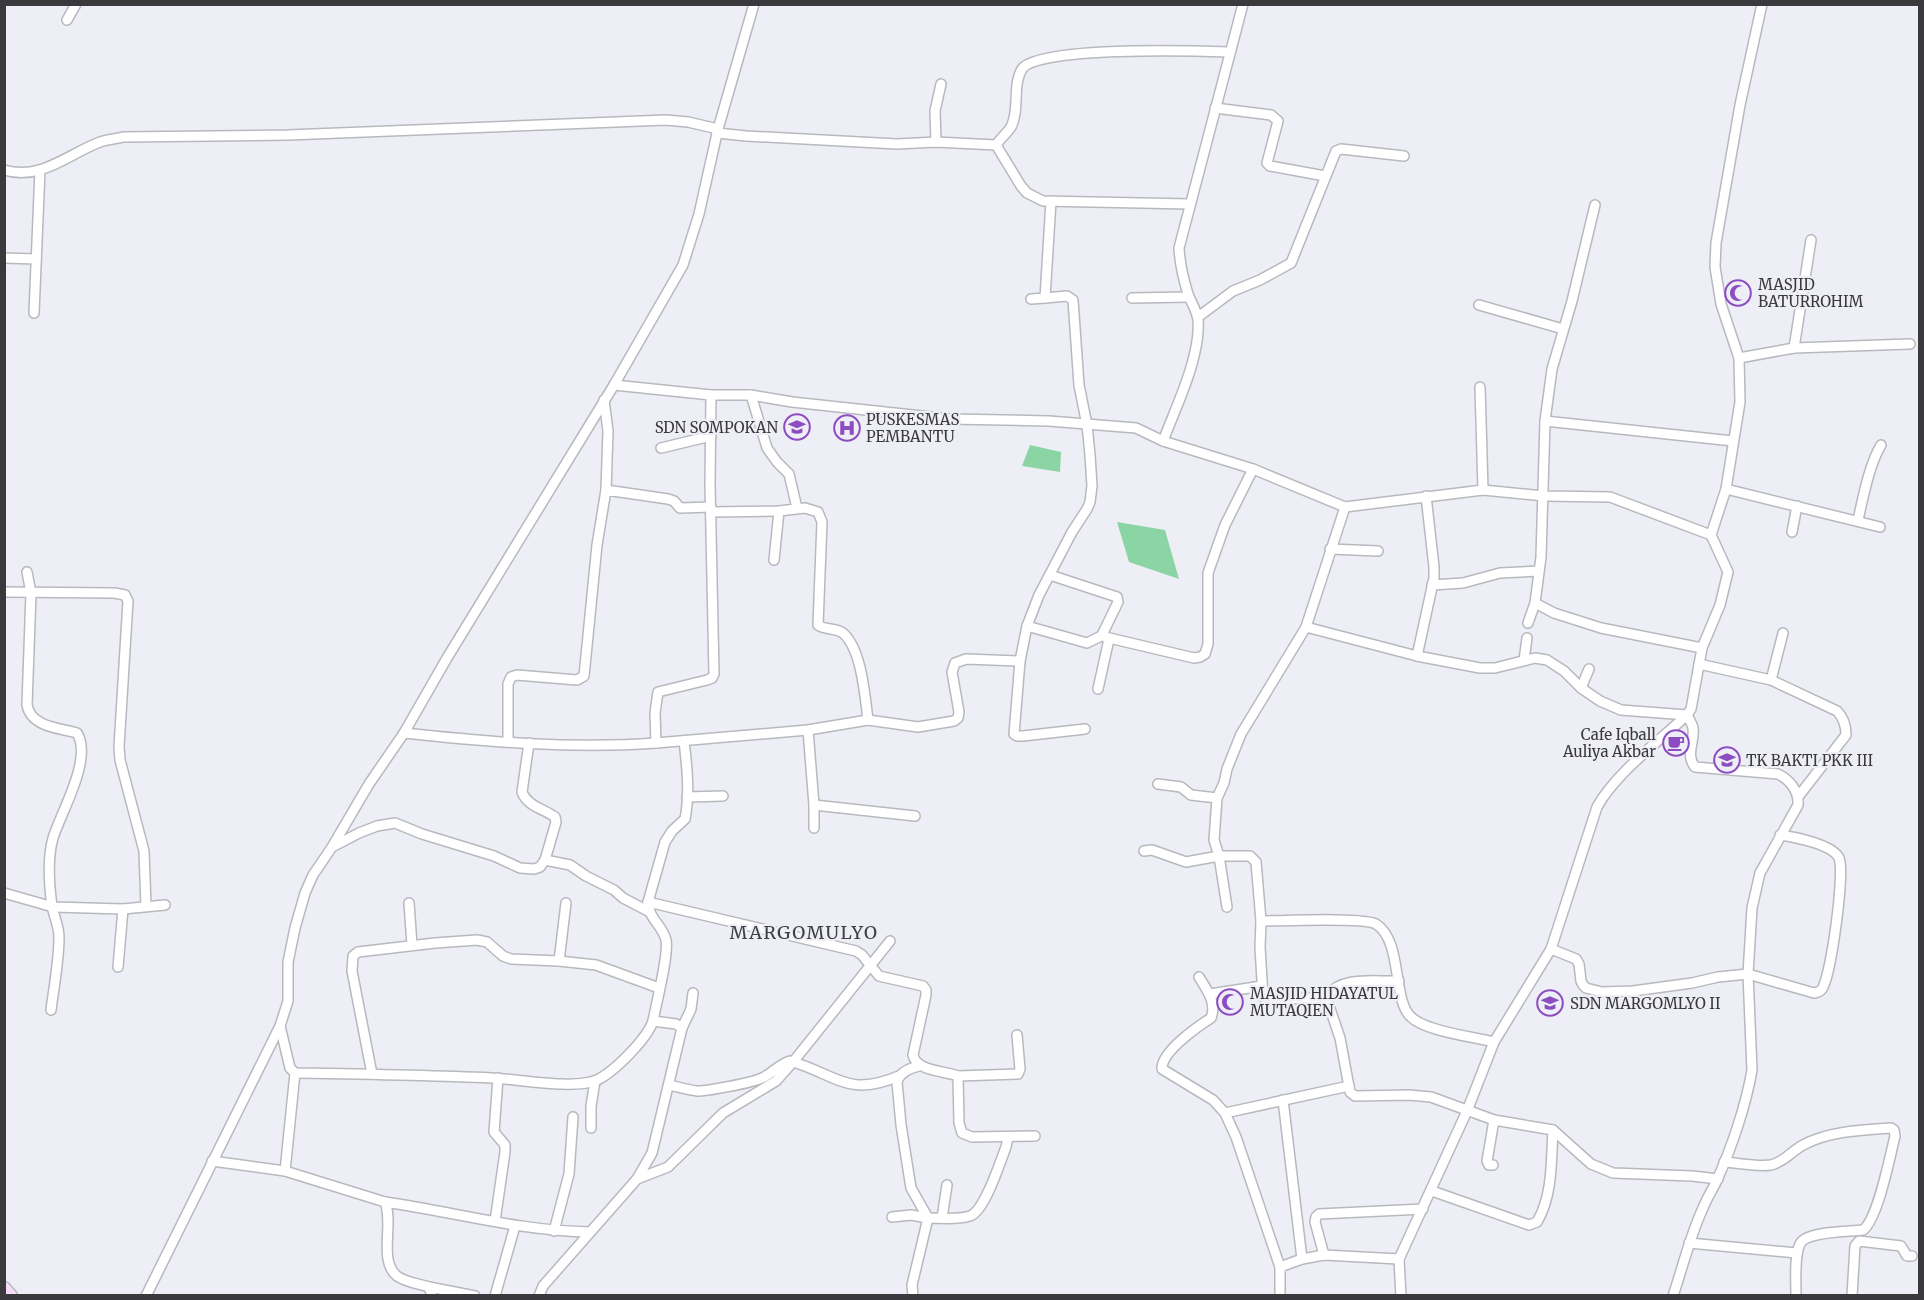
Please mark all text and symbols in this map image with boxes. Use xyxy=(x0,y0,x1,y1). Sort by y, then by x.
place label: MASJID BATURROHIM xyxy=(1758,275,1864,311)
mosque icon: MASJID BATURROHIM xyxy=(1723,278,1753,308)
place label: PUSKESMAS PEMBANTU xyxy=(866,410,959,446)
school or university icon: SDN SOMPOKAN xyxy=(782,412,812,442)
hospital icon: PUSKESMAS PEMBANTU xyxy=(832,413,862,443)
place label: SDN SOMPOKAN xyxy=(655,418,778,437)
place label: Cafe Iqball Auliya Akbar xyxy=(1562,725,1656,761)
cafe icon: Cafe Iqball Auliya Akbar xyxy=(1661,728,1691,758)
school or university icon: TK BAKTI PKK III xyxy=(1712,745,1742,775)
place label: TK BAKTI PKK III xyxy=(1746,751,1873,770)
district label: MARGOMULYO xyxy=(729,921,879,944)
place label: MASJID HIDAYATUL MUTAQIEN xyxy=(1250,984,1399,1020)
mosque icon: MASJID HIDAYATUL MUTAQIEN xyxy=(1215,987,1245,1017)
school or university icon: SDN MARGOMLYO II xyxy=(1535,988,1565,1018)
place label: SDN MARGOMLYO II xyxy=(1570,994,1721,1013)

